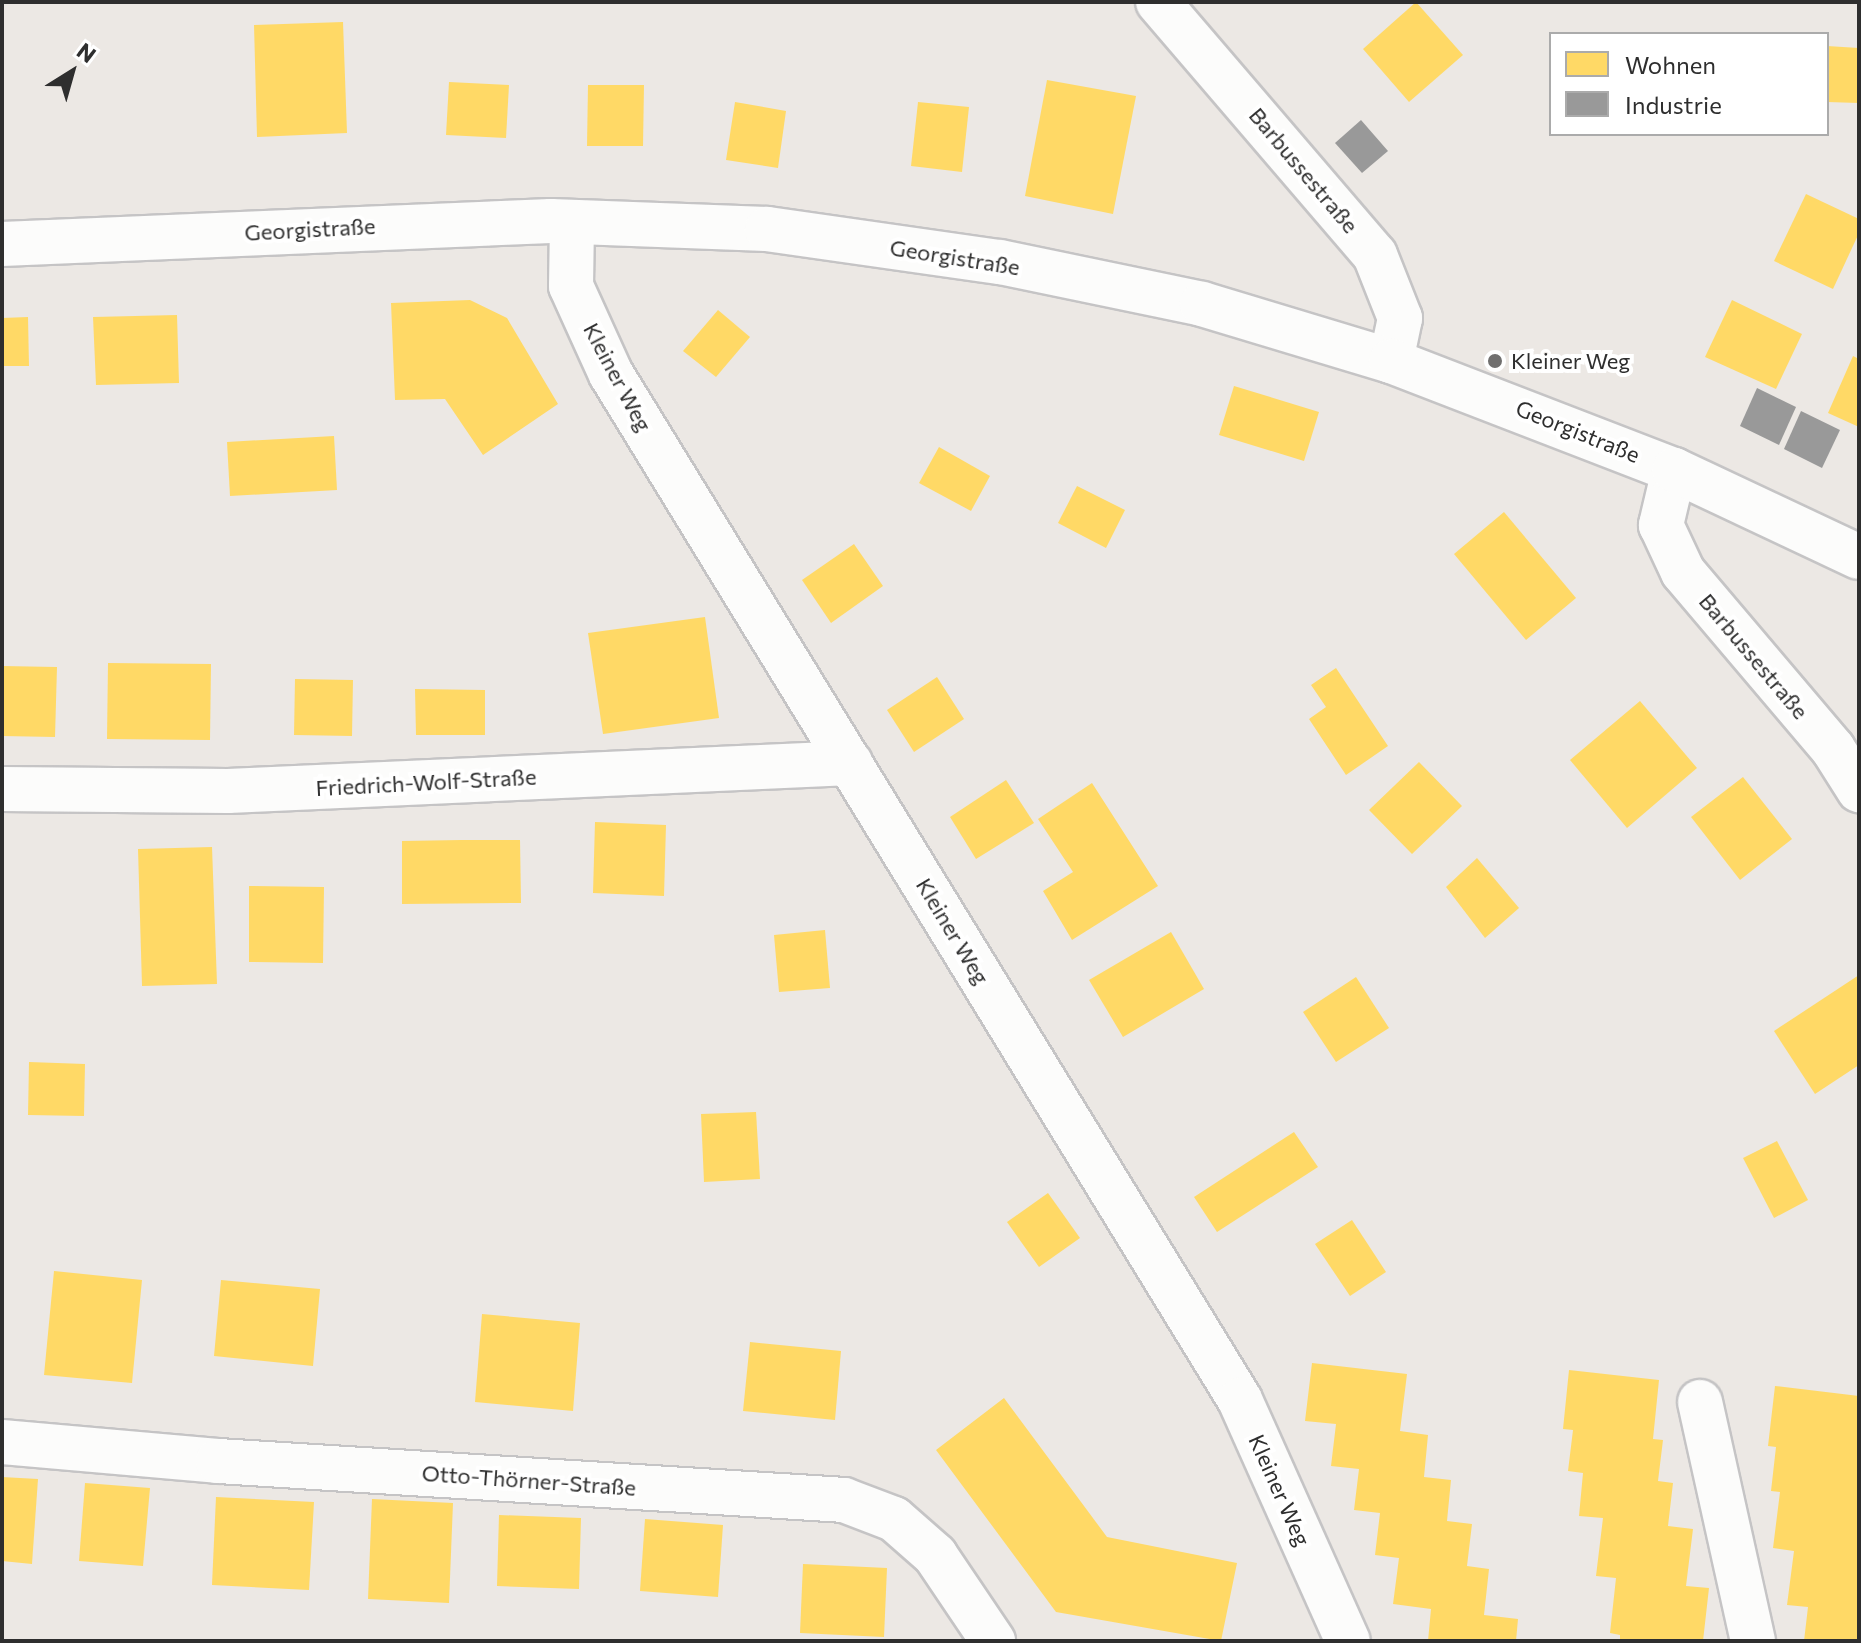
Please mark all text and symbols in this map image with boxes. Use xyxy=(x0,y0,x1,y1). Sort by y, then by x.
north arrow xyxy=(32,32,112,112)
legend xyxy=(1549,32,1829,136)
text: N xyxy=(72,37,101,68)
text: Wohnen xyxy=(1625,50,1716,79)
text: Industrie xyxy=(1625,90,1722,119)
street label: Barbussestraße xyxy=(1244,102,1364,238)
street label: Georgistraße xyxy=(244,212,376,246)
street label: Georgistraße xyxy=(888,234,1022,280)
street label: Kleiner Weg xyxy=(578,318,658,436)
place label: Kleiner Weg xyxy=(1511,348,1630,374)
marker: Kleiner Weg xyxy=(1486,352,1504,370)
street label: Georgistraße xyxy=(1512,394,1644,468)
street label: Barbussestraße xyxy=(1694,588,1814,724)
street label: Friedrich-Wolf-Straße xyxy=(315,763,537,801)
street label: Kleiner Weg xyxy=(911,873,995,989)
street label: Kleiner Weg xyxy=(1244,1430,1316,1550)
street label: Otto-Thörner-Straße xyxy=(421,1459,637,1501)

